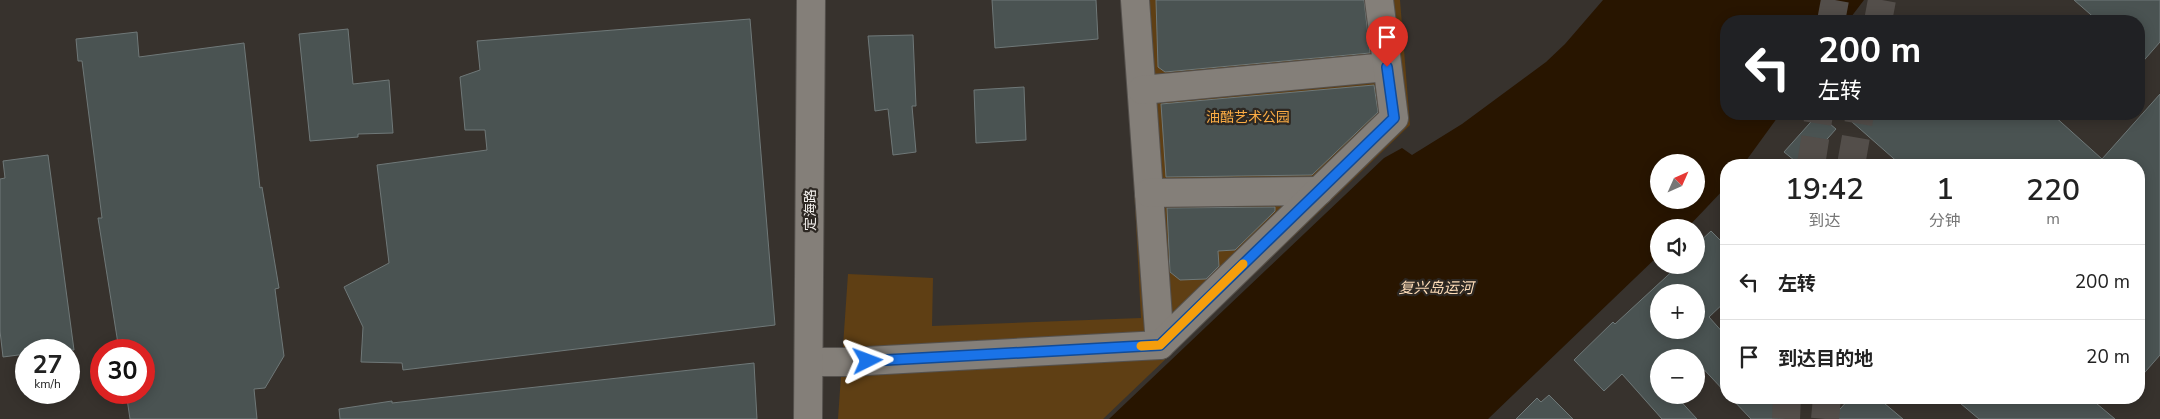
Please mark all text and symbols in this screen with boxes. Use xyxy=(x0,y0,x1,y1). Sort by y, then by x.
pin xyxy=(1366,16,1408,67)
icon: arrive xyxy=(1373,23,1401,51)
text: 200 m xyxy=(1818,27,1921,74)
icon: left xyxy=(1735,35,1800,100)
text: 左转 xyxy=(1818,76,1862,106)
park label: 油酷艺术公园 xyxy=(1206,108,1290,127)
north arrow xyxy=(1650,154,1705,209)
map controls xyxy=(1650,154,1705,404)
text: 19:42 xyxy=(1785,169,1864,210)
text: 1 xyxy=(1936,169,1954,210)
text: 220 xyxy=(2026,170,2080,211)
street label: 定海路 xyxy=(801,189,820,231)
text: m xyxy=(2046,208,2060,230)
text: 到达 xyxy=(1809,210,1841,232)
text: 分钟 xyxy=(1929,210,1961,232)
button: sound xyxy=(1650,219,1705,274)
icon: left xyxy=(1735,268,1763,296)
text: 200 m xyxy=(2075,269,2130,295)
text: 左转 xyxy=(1778,271,1816,297)
water label: 复兴岛运河 xyxy=(1398,278,1476,298)
button: + xyxy=(1650,284,1705,339)
position arrow xyxy=(841,334,893,386)
speed limit sign: 30 xyxy=(90,339,155,404)
icon: arrive xyxy=(1735,343,1763,371)
text: 20 m xyxy=(2086,344,2130,370)
text: 到达目的地 xyxy=(1778,346,1873,372)
text: 27 xyxy=(32,348,63,382)
button: − xyxy=(1650,349,1705,404)
text: km/h xyxy=(34,376,61,392)

